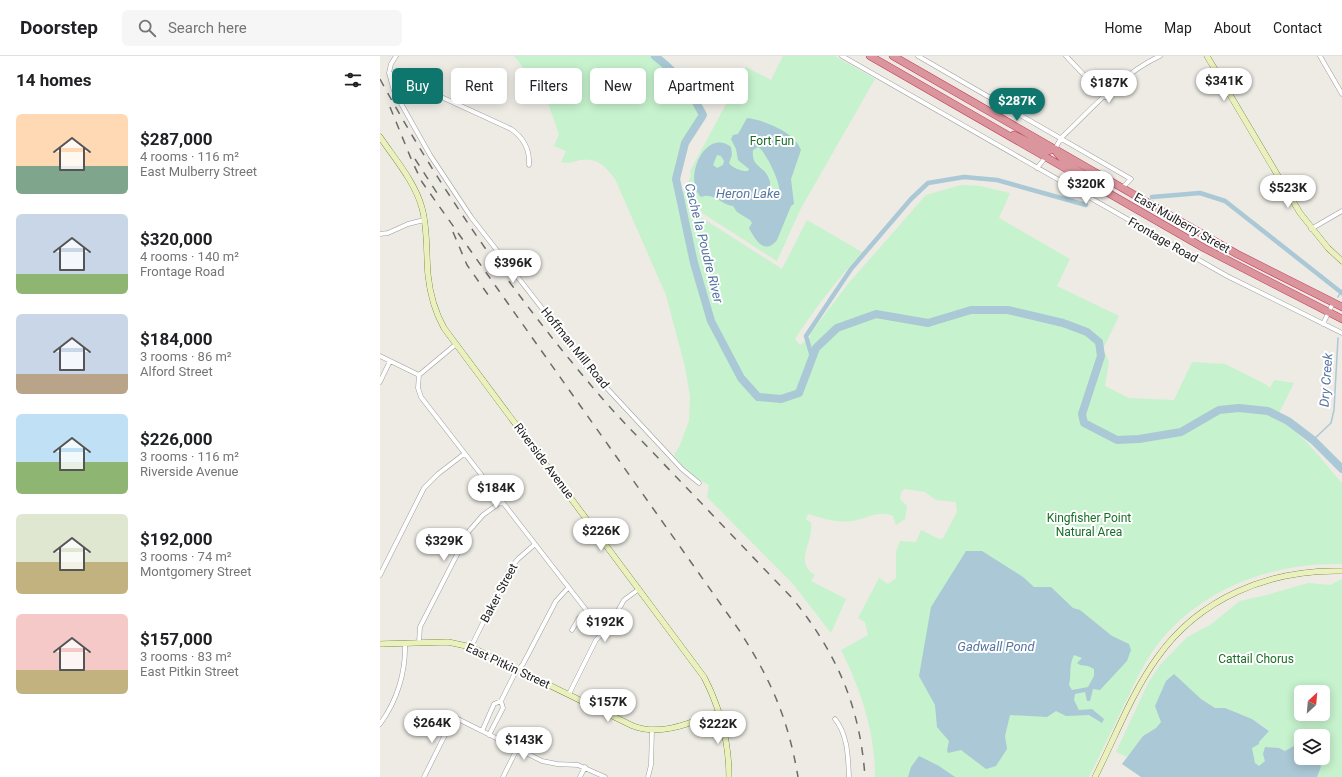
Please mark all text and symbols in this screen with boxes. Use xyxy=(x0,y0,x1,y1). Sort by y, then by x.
search box xyxy=(122,10,402,46)
text: Doorstep xyxy=(20,16,98,39)
icon: search xyxy=(136,17,158,39)
text: Search here xyxy=(168,19,247,37)
text: Home xyxy=(1104,20,1142,36)
text: Map xyxy=(1164,20,1192,36)
text: About xyxy=(1214,20,1251,36)
text: Contact xyxy=(1273,20,1322,36)
chip: Buy xyxy=(392,68,443,104)
chip: Rent xyxy=(451,68,507,104)
chip: Filters xyxy=(515,68,582,104)
chip: New xyxy=(590,68,646,104)
chip: Apartment xyxy=(654,68,748,104)
pin: $341K xyxy=(1196,68,1252,102)
icon: filters xyxy=(342,69,364,91)
text: 14 homes xyxy=(16,70,92,90)
pin: $187K xyxy=(1081,70,1137,104)
text: $341K xyxy=(1205,73,1243,88)
text: $187K xyxy=(1090,75,1128,90)
pin: $287K xyxy=(989,88,1045,122)
text: $287K xyxy=(998,93,1036,108)
text: $287,000 xyxy=(140,129,212,149)
icon: home xyxy=(48,130,96,178)
park label: Fort Fun xyxy=(750,134,794,148)
text: 4 rooms · 116 m² xyxy=(140,149,239,164)
text: East Mulberry Street xyxy=(140,164,257,179)
pin: $320K xyxy=(1058,171,1114,205)
pin: $523K xyxy=(1260,175,1316,209)
text: $320K xyxy=(1067,176,1105,191)
text: $523K xyxy=(1269,180,1307,195)
water label: Cache la Poudre River xyxy=(682,182,726,305)
water label: Heron Lake xyxy=(716,186,780,201)
street label: East Mulberry Street xyxy=(1132,190,1232,256)
street label: Frontage Road xyxy=(1126,214,1200,266)
text: $320,000 xyxy=(140,229,212,249)
icon: home xyxy=(48,230,96,278)
text: 4 rooms · 140 m² xyxy=(140,249,239,264)
pin: $396K xyxy=(485,250,541,284)
text: $396K xyxy=(494,255,532,270)
text: Frontage Road xyxy=(140,264,224,279)
street label: Hoffman Mill Road xyxy=(538,305,612,391)
text: $184,000 xyxy=(140,329,212,349)
icon: home xyxy=(48,330,96,378)
text: 3 rooms · 86 m² xyxy=(140,349,232,364)
water label: Dry Creek xyxy=(1317,352,1335,407)
text: Alford Street xyxy=(140,364,213,379)
street label: Riverside Avenue xyxy=(511,420,577,502)
text: $226,000 xyxy=(140,429,212,449)
icon: home xyxy=(48,430,96,478)
text: 3 rooms · 116 m² xyxy=(140,449,239,464)
text: Riverside Avenue xyxy=(140,464,239,479)
pin: $184K xyxy=(468,475,524,509)
text: $184K xyxy=(477,480,515,495)
park label: Kingfisher Point Natural Area xyxy=(1047,511,1131,539)
pin: $226K xyxy=(573,518,629,552)
text: $226K xyxy=(582,523,620,538)
pin: $329K xyxy=(416,528,472,562)
text: $192,000 xyxy=(140,529,212,549)
icon: home xyxy=(48,530,96,578)
text: $329K xyxy=(425,533,463,548)
text: 3 rooms · 74 m² xyxy=(140,549,232,564)
street label: Baker Street xyxy=(478,561,520,625)
text: Montgomery Street xyxy=(140,564,251,579)
pin: $192K xyxy=(577,609,633,643)
text: $192K xyxy=(586,614,624,629)
text: $157,000 xyxy=(140,629,212,649)
icon: home xyxy=(48,630,96,678)
water label: Gadwall Pond xyxy=(957,639,1036,654)
street label: East Pitkin Street xyxy=(464,640,552,692)
text: 3 rooms · 83 m² xyxy=(140,649,232,664)
park label: Cattail Chorus xyxy=(1218,652,1294,666)
text: East Pitkin Street xyxy=(140,664,239,679)
north arrow xyxy=(1294,685,1330,721)
map controls xyxy=(1294,685,1330,765)
pin: $157K xyxy=(580,689,636,723)
text: $157K xyxy=(589,694,627,709)
pin: $264K xyxy=(404,710,460,744)
pin: $222K xyxy=(690,711,746,745)
text: $264K xyxy=(413,715,451,730)
text: $222K xyxy=(699,716,737,731)
pin: $143K xyxy=(496,727,552,761)
button: layers xyxy=(1294,729,1330,765)
text: $143K xyxy=(505,732,543,747)

